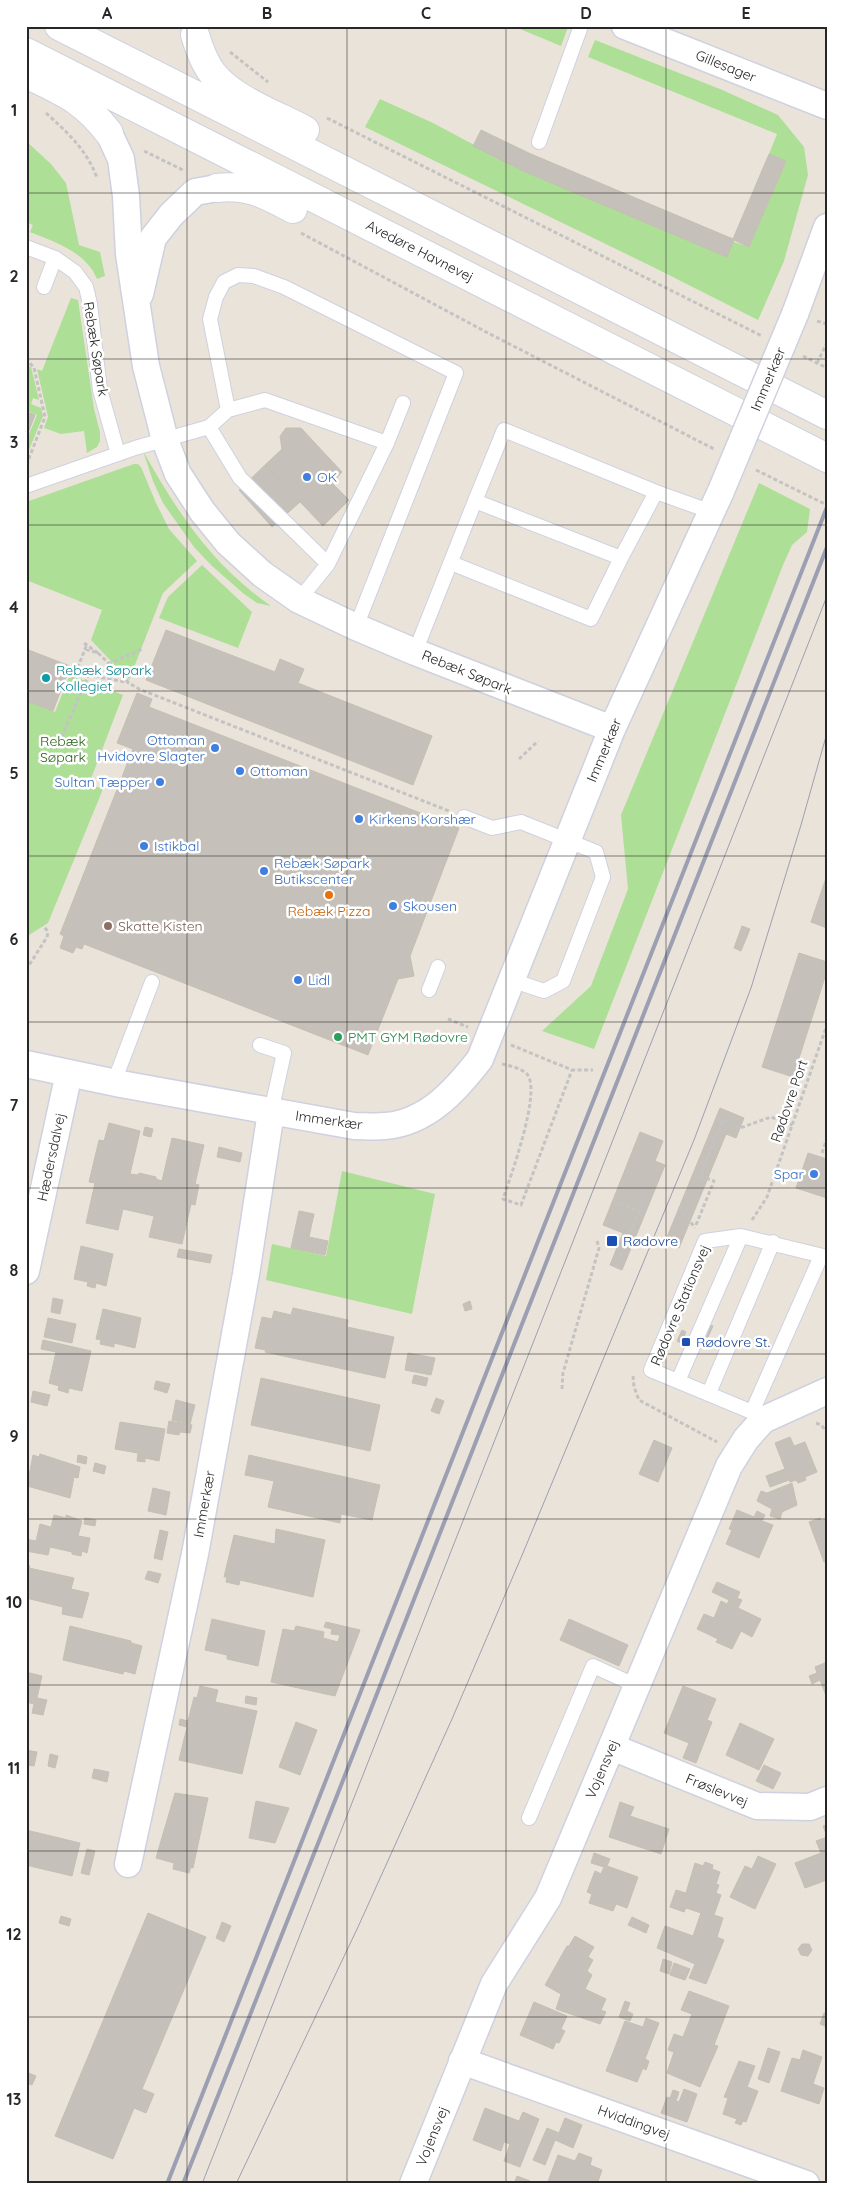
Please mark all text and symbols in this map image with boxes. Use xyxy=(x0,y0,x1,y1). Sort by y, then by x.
text: A xyxy=(102,3,113,23)
text: B xyxy=(262,3,272,23)
text: C xyxy=(421,3,431,23)
text: D xyxy=(580,3,592,23)
text: E xyxy=(741,3,751,23)
street label: Gillesager xyxy=(693,46,760,87)
text: 1 xyxy=(11,100,17,120)
street label: Avedøre Havnevej xyxy=(363,216,477,286)
text: 2 xyxy=(9,266,19,286)
street label: Rebæk Søpark xyxy=(80,300,112,398)
street label: Immerkær xyxy=(746,344,790,414)
text: 3 xyxy=(10,432,18,452)
place label: OK xyxy=(317,468,337,486)
marker: OK xyxy=(301,471,313,483)
text: 4 xyxy=(9,597,19,617)
street label: Rebæk Søpark xyxy=(419,646,515,698)
place label: Rebæk Søpark Kollegiet xyxy=(56,661,152,695)
marker: Rebæk Søpark Kollegiet xyxy=(40,672,52,684)
street label: Immerkær xyxy=(582,715,626,785)
place label: Ottoman Hvidovre Slagter xyxy=(97,731,206,765)
park label: Rebæk Søpark xyxy=(40,732,86,766)
marker: Ottoman Hvidovre Slagter xyxy=(209,742,221,754)
place label: Ottoman xyxy=(250,762,308,780)
text: 5 xyxy=(9,763,19,783)
marker: Ottoman xyxy=(234,765,246,777)
place label: Sultan Tæpper xyxy=(54,773,151,791)
marker: Sultan Tæpper xyxy=(154,776,166,788)
place label: Kirkens Korshær xyxy=(369,810,477,828)
marker: Kirkens Korshær xyxy=(353,813,365,825)
place label: Istikbal xyxy=(154,837,199,855)
marker: Istikbal xyxy=(138,840,150,852)
place label: Rebæk Søpark Butikscenter xyxy=(274,854,370,888)
marker: Rebæk Søpark Butikscenter xyxy=(258,865,270,877)
marker: Rebæk Pizza xyxy=(323,889,335,901)
place label: Skousen xyxy=(403,897,457,915)
marker: Skousen xyxy=(387,900,399,912)
place label: Rebæk Pizza xyxy=(288,902,370,920)
place label: Skatte Kisten xyxy=(118,917,203,935)
marker: Skatte Kisten xyxy=(102,920,114,932)
text: 6 xyxy=(10,929,19,949)
place label: Lidl xyxy=(308,971,330,989)
marker: Lidl xyxy=(292,974,304,986)
place label: PMT GYM Rødovre xyxy=(348,1028,468,1046)
marker: PMT GYM Rødovre xyxy=(332,1031,344,1043)
street label: Rødovre Port xyxy=(767,1057,812,1144)
text: 7 xyxy=(10,1095,19,1115)
street label: Immerkær xyxy=(294,1106,364,1134)
street label: Hædersdalvej xyxy=(33,1111,69,1203)
place label: Spar xyxy=(774,1165,805,1183)
marker: Spar xyxy=(808,1168,820,1180)
place label: Rødovre xyxy=(623,1232,678,1250)
marker: Rødovre xyxy=(605,1234,619,1248)
street label: Rødovre Stationsvej xyxy=(646,1242,714,1368)
text: 8 xyxy=(10,1260,19,1280)
place label: Rødovre St. xyxy=(696,1333,770,1351)
marker: Rødovre St. xyxy=(680,1336,692,1348)
text: 9 xyxy=(9,1426,19,1446)
street label: Immerkær xyxy=(189,1468,219,1539)
text: 10 xyxy=(6,1592,22,1612)
street label: Vojensvej xyxy=(581,1737,623,1801)
text: 11 xyxy=(8,1758,20,1778)
street label: Frøslevvej xyxy=(683,1769,751,1811)
text: 12 xyxy=(6,1924,22,1944)
text: 13 xyxy=(7,2089,21,2109)
street label: Hviddingvej xyxy=(595,2100,673,2144)
street label: Vojensvej xyxy=(412,2104,452,2168)

